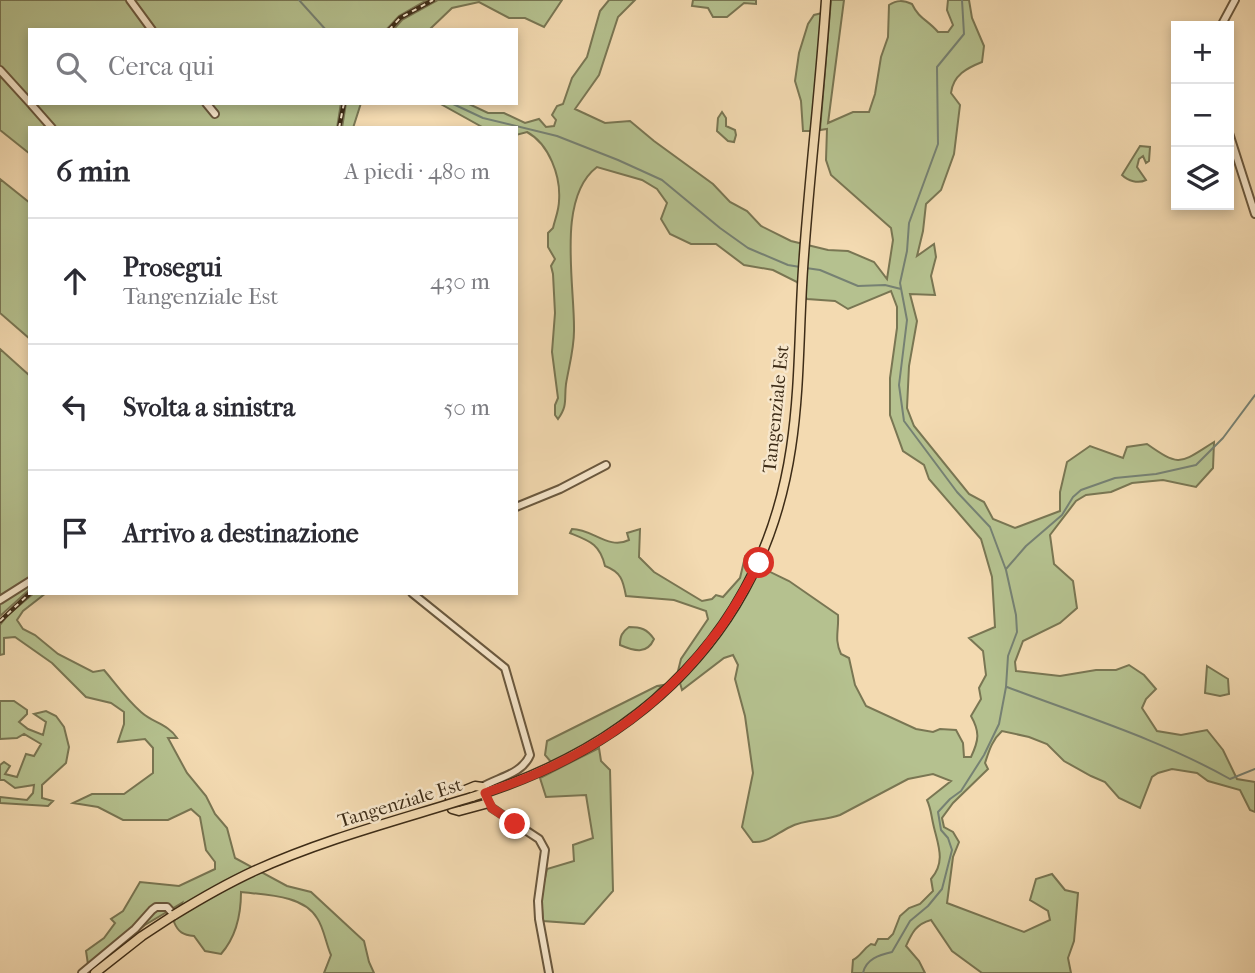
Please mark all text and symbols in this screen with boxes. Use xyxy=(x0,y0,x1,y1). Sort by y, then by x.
map controls xyxy=(1171,21,1234,210)
button: + xyxy=(1171,21,1234,84)
search box xyxy=(28,28,518,105)
icon: search xyxy=(52,48,90,86)
text: Cerca qui xyxy=(108,51,214,82)
button: − xyxy=(1171,84,1234,147)
button: layers xyxy=(1171,147,1234,210)
text: 6 min xyxy=(56,154,130,189)
text: A piedi · 480 m xyxy=(344,158,490,185)
text: Prosegui xyxy=(123,252,222,283)
icon: ahead xyxy=(56,262,94,300)
text: 430 m xyxy=(430,268,490,295)
text: Tangenziale Est xyxy=(123,283,278,310)
street label: Tangenziale Est xyxy=(758,344,794,474)
icon: left xyxy=(56,388,94,426)
text: Svolta a sinistra xyxy=(123,392,295,423)
text: 50 m xyxy=(443,394,490,421)
icon: arrive xyxy=(56,514,94,552)
text: Arrivo a destinazione xyxy=(123,518,359,549)
route start xyxy=(743,547,774,578)
street label: Tangenziale Est xyxy=(335,774,465,832)
route end xyxy=(499,808,530,839)

